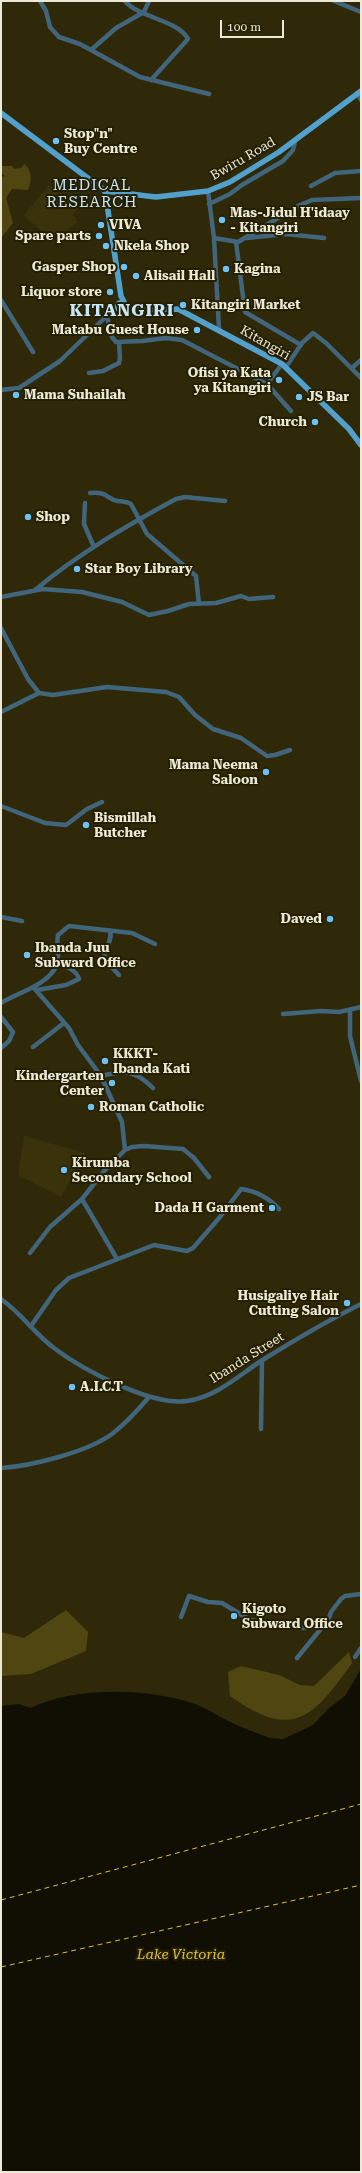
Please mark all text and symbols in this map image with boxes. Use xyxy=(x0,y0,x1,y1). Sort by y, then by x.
scale bar xyxy=(222,12,286,38)
text: 100 m xyxy=(227,20,261,34)
place label: Stop"n" Buy Centre xyxy=(64,126,137,157)
street label: Bwiru Road xyxy=(208,134,278,184)
marker: Stop"n" Buy Centre xyxy=(51,136,61,146)
district label: MEDICAL RESEARCH xyxy=(46,177,138,212)
place label: Mas-Jidul H'idaay - Kitangiri xyxy=(230,205,350,236)
marker: Mas-Jidul H'idaay - Kitangiri xyxy=(217,215,227,225)
place label: VIVA xyxy=(109,217,141,233)
marker: VIVA xyxy=(96,220,106,230)
place label: Spare parts xyxy=(15,228,91,244)
marker: Spare parts xyxy=(94,231,104,241)
place label: Nkela Shop xyxy=(114,238,189,254)
marker: Nkela Shop xyxy=(101,241,111,251)
place label: Gasper Shop xyxy=(32,259,116,275)
place label: Kagina xyxy=(234,261,281,277)
marker: Gasper Shop xyxy=(119,262,129,272)
marker: Kagina xyxy=(221,264,231,274)
place label: Alisail Hall xyxy=(144,268,215,284)
marker: Alisail Hall xyxy=(131,271,141,281)
place label: Liquor store xyxy=(21,284,102,300)
marker: Liquor store xyxy=(105,287,115,297)
place label: Kitangiri Market xyxy=(191,297,301,313)
marker: Kitangiri Market xyxy=(178,300,188,310)
district label: KITANGIRI xyxy=(70,301,174,321)
place label: Matabu Guest House xyxy=(52,322,189,338)
street label: Kitangiri xyxy=(237,323,293,363)
marker: Matabu Guest House xyxy=(192,325,202,335)
place label: Ofisi ya Kata ya Kitangiri xyxy=(188,365,271,396)
marker: Ofisi ya Kata ya Kitangiri xyxy=(274,375,284,385)
place label: Mama Suhailah xyxy=(24,387,126,403)
place label: JS Bar xyxy=(307,389,349,405)
marker: Mama Suhailah xyxy=(11,390,21,400)
marker: JS Bar xyxy=(294,392,304,402)
place label: Church xyxy=(259,414,307,430)
marker: Church xyxy=(310,417,320,427)
place label: Shop xyxy=(36,509,70,525)
marker: Shop xyxy=(23,512,33,522)
place label: Star Boy Library xyxy=(85,561,193,577)
marker: Star Boy Library xyxy=(72,564,82,574)
place label: Mama Neema Saloon xyxy=(169,757,258,788)
marker: Mama Neema Saloon xyxy=(261,767,271,777)
place label: Bismillah Butcher xyxy=(94,810,156,841)
marker: Bismillah Butcher xyxy=(81,820,91,830)
place label: Daved xyxy=(281,911,322,927)
marker: Daved xyxy=(325,914,335,924)
place label: Ibanda Juu Subward Office xyxy=(35,940,136,971)
marker: Ibanda Juu Subward Office xyxy=(22,950,32,960)
place label: KKKT- Ibanda Kati xyxy=(113,1046,190,1077)
marker: KKKT- Ibanda Kati xyxy=(100,1056,110,1066)
place label: Kindergarten Center xyxy=(16,1068,104,1099)
marker: Kindergarten Center xyxy=(107,1078,117,1088)
place label: Roman Catholic xyxy=(99,1099,204,1115)
marker: Roman Catholic xyxy=(86,1102,96,1112)
place label: Kirumba Secondary School xyxy=(72,1155,192,1186)
marker: Kirumba Secondary School xyxy=(59,1165,69,1175)
place label: Dada H Garment xyxy=(155,1200,264,1216)
marker: Dada H Garment xyxy=(267,1203,277,1213)
place label: Husigaliye Hair Cutting Salon xyxy=(238,1288,339,1319)
marker: Husigaliye Hair Cutting Salon xyxy=(342,1298,352,1308)
street label: Ibanda Street xyxy=(207,1329,287,1387)
place label: A.I.C.T xyxy=(80,1379,123,1395)
marker: A.I.C.T xyxy=(67,1382,77,1392)
place label: Kigoto Subward Office xyxy=(242,1601,343,1632)
marker: Kigoto Subward Office xyxy=(229,1611,239,1621)
water label: Lake Victoria xyxy=(137,1947,225,1963)

